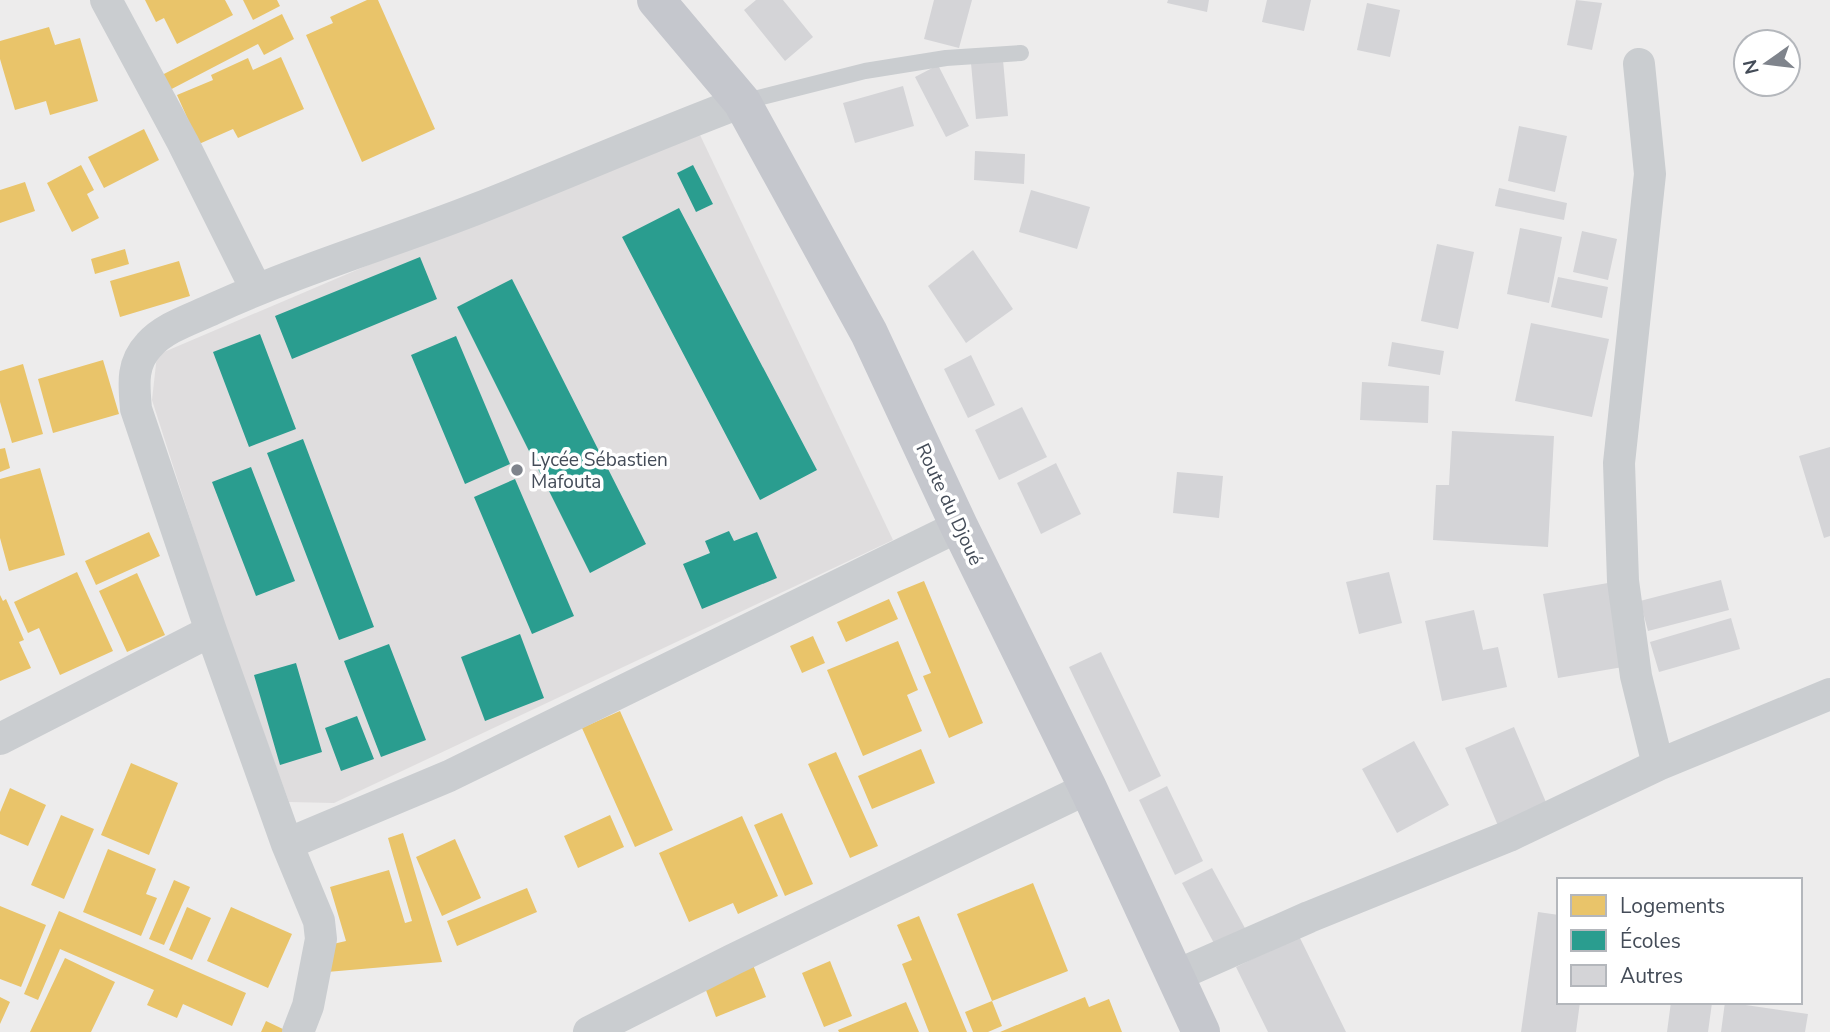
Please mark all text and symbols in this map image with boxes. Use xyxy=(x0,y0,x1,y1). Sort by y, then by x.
north arrow xyxy=(1732,28,1802,98)
text: N xyxy=(1737,57,1766,77)
street label: Route du Djoué xyxy=(909,439,989,570)
place label: Lycée Sébastien Mafouta xyxy=(531,447,668,495)
marker: Lycée Sébastien Mafouta xyxy=(509,462,525,478)
legend xyxy=(1557,878,1802,1004)
text: Logements xyxy=(1620,892,1725,920)
text: Écoles xyxy=(1620,927,1681,955)
text: Autres xyxy=(1620,962,1683,990)

